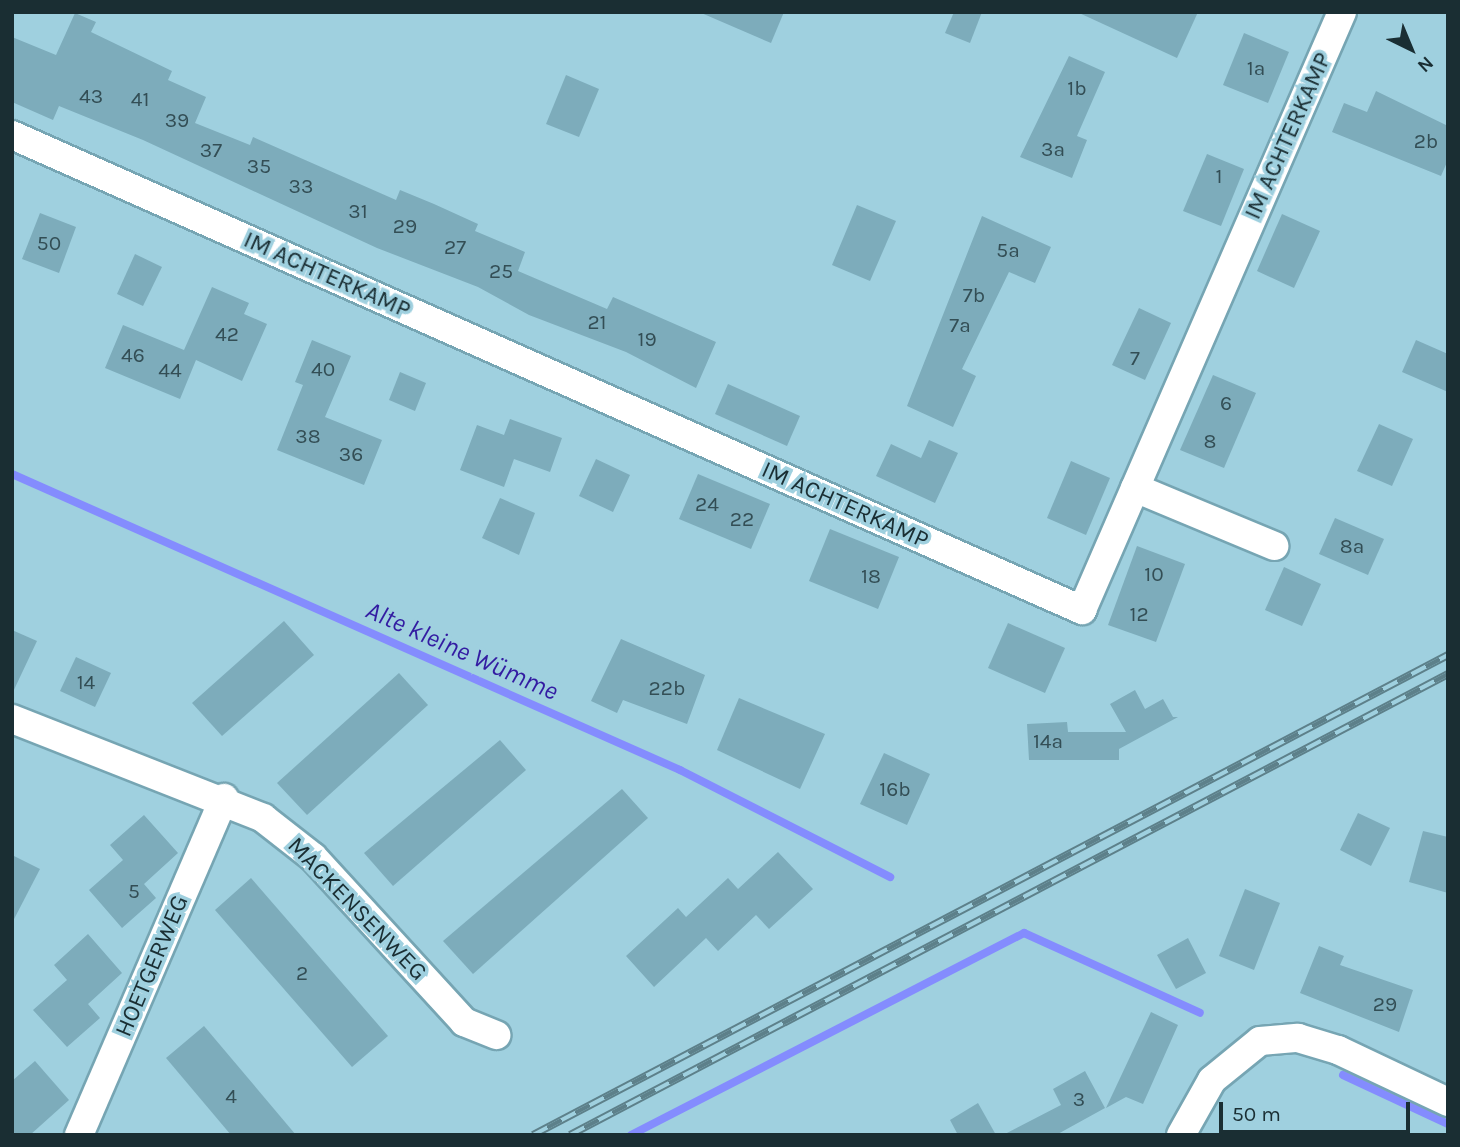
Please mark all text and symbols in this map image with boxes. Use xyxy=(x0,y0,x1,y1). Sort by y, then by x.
north arrow xyxy=(1376,14,1446,84)
street label: IM ACHTERKAMP xyxy=(1238,48,1338,224)
text: N xyxy=(1413,52,1438,77)
house number: 1a xyxy=(1247,55,1265,81)
house number: 1b xyxy=(1067,75,1087,101)
house number: 43 xyxy=(79,83,103,109)
house number: 41 xyxy=(131,86,149,112)
house number: 39 xyxy=(165,107,189,133)
house number: 2b xyxy=(1414,128,1438,154)
house number: 3a xyxy=(1041,136,1065,162)
house number: 37 xyxy=(200,137,222,163)
house number: 35 xyxy=(247,153,271,179)
house number: 1 xyxy=(1216,163,1222,189)
house number: 33 xyxy=(289,173,313,199)
house number: 31 xyxy=(348,198,368,224)
house number: 29 xyxy=(393,213,417,239)
street label: IM ACHTERKAMP xyxy=(239,225,415,325)
house number: 50 xyxy=(37,230,61,256)
house number: 27 xyxy=(444,234,466,260)
house number: 5a xyxy=(996,237,1020,263)
house number: 25 xyxy=(489,258,513,284)
house number: 7b xyxy=(963,282,985,308)
house number: 21 xyxy=(587,309,607,335)
house number: 7a xyxy=(949,312,971,338)
house number: 42 xyxy=(215,321,239,347)
house number: 19 xyxy=(637,326,657,352)
house number: 46 xyxy=(121,342,145,368)
house number: 7 xyxy=(1130,345,1140,371)
house number: 40 xyxy=(311,356,335,382)
house number: 44 xyxy=(158,357,182,383)
house number: 6 xyxy=(1220,390,1232,416)
house number: 38 xyxy=(295,423,321,449)
house number: 8 xyxy=(1204,428,1216,454)
house number: 36 xyxy=(339,441,363,467)
street label: IM ACHTERKAMP xyxy=(757,455,933,555)
house number: 24 xyxy=(695,491,719,517)
house number: 22 xyxy=(730,506,754,532)
house number: 8a xyxy=(1340,533,1364,559)
house number: 10 xyxy=(1144,561,1164,587)
house number: 18 xyxy=(861,563,881,589)
water label: Alte kleine Wümme xyxy=(361,595,563,707)
house number: 12 xyxy=(1129,601,1149,627)
house number: 14 xyxy=(77,669,95,695)
house number: 22b xyxy=(649,675,685,701)
house number: 14a xyxy=(1033,728,1063,754)
house number: 16b xyxy=(879,776,911,802)
street label: MACKENSENWEG xyxy=(281,831,433,987)
house number: 5 xyxy=(128,878,140,904)
street label: HOETGERWEG xyxy=(109,891,195,1041)
house number: 2 xyxy=(296,960,308,986)
house number: 29 xyxy=(1373,991,1397,1017)
house number: 4 xyxy=(225,1083,237,1109)
house number: 3 xyxy=(1073,1086,1085,1112)
scale bar xyxy=(1222,1088,1413,1132)
text: 50 m xyxy=(1232,1102,1281,1126)

